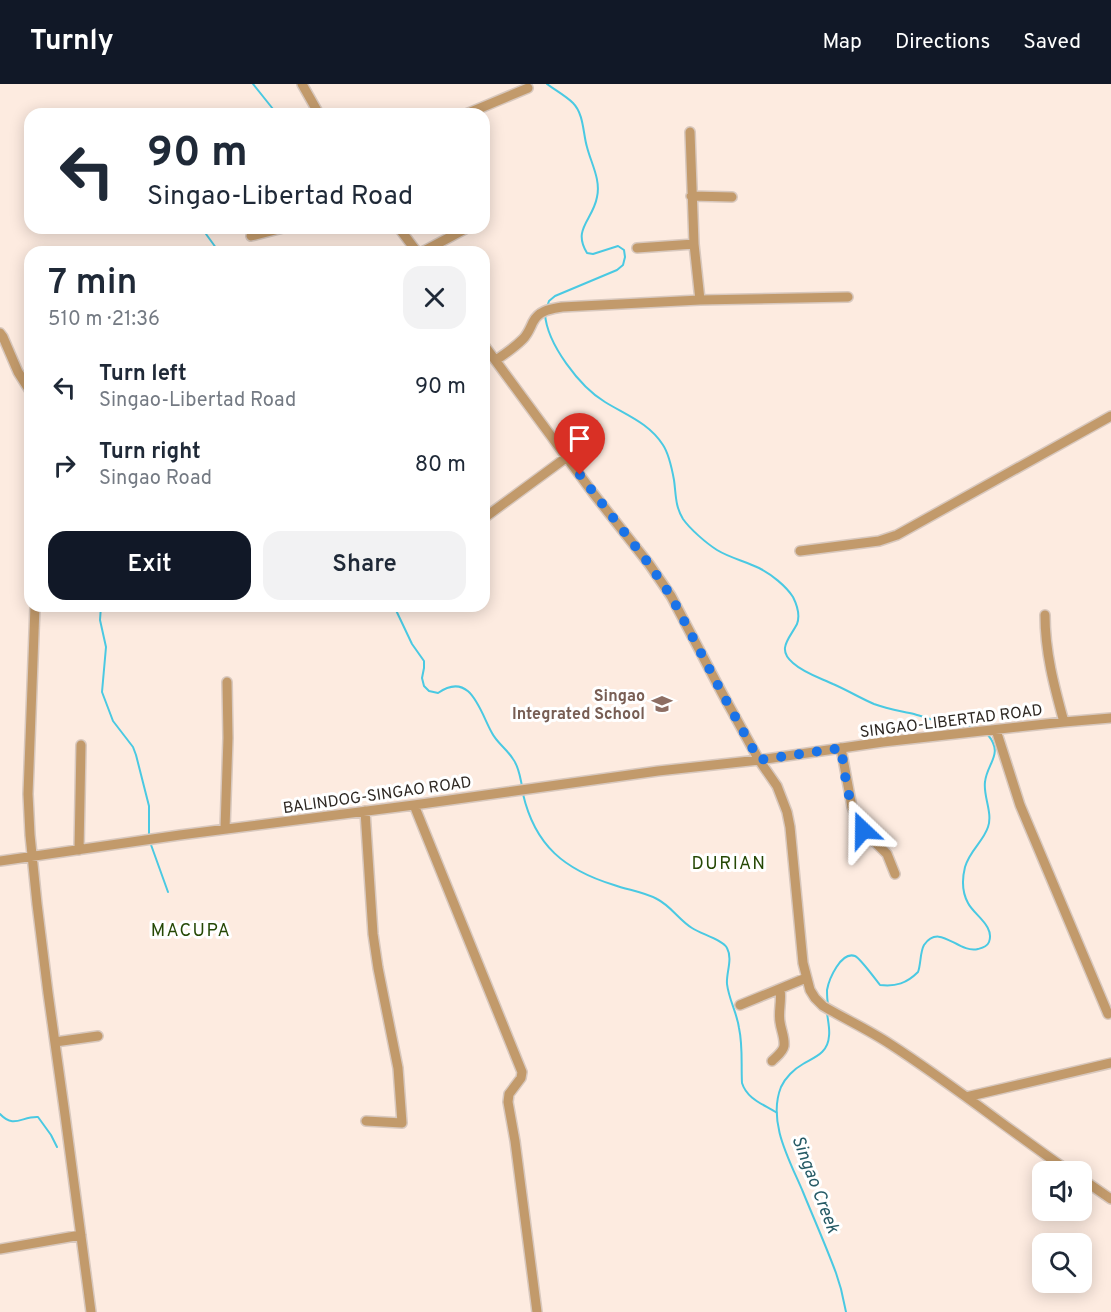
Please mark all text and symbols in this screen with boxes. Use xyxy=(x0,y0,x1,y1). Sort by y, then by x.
text: Turnly xyxy=(30,24,114,60)
text: Map xyxy=(822,29,862,56)
text: Directions xyxy=(895,29,990,56)
text: Saved xyxy=(1023,29,1081,56)
text: 90 m xyxy=(147,128,248,181)
icon: left xyxy=(48,132,126,210)
text: Singao-Libertad Road xyxy=(147,180,413,214)
text: 7 min xyxy=(48,261,137,307)
button: close xyxy=(403,266,466,329)
text: 510 m · 21:36 xyxy=(48,307,160,333)
text: Turn left xyxy=(99,361,187,388)
icon: left xyxy=(48,371,81,404)
text: 90 m xyxy=(415,374,466,401)
text: Singao-Libertad Road xyxy=(99,388,296,414)
pin xyxy=(554,413,605,475)
icon: arrive xyxy=(563,422,596,455)
text: Turn right xyxy=(99,439,201,466)
icon: right xyxy=(48,449,81,482)
text: 80 m xyxy=(415,452,466,479)
text: Singao Road xyxy=(99,466,212,492)
button: Exit xyxy=(48,531,251,600)
button: Share xyxy=(263,531,466,600)
place label: Singao Integrated School xyxy=(512,687,645,725)
school or university icon: Singao Integrated School xyxy=(650,692,674,716)
street label: SINGAO-LIBERTAD ROAD xyxy=(859,701,1044,743)
street label: BALINDOG-SINGAO ROAD xyxy=(282,773,473,819)
position arrow xyxy=(831,798,895,862)
district label: DURIAN xyxy=(692,853,767,876)
district label: MACUPA xyxy=(151,920,231,943)
water label: Singao Creek xyxy=(785,1132,844,1237)
map controls xyxy=(1032,1161,1092,1293)
button: sound xyxy=(1032,1161,1092,1221)
button: search xyxy=(1032,1233,1092,1293)

